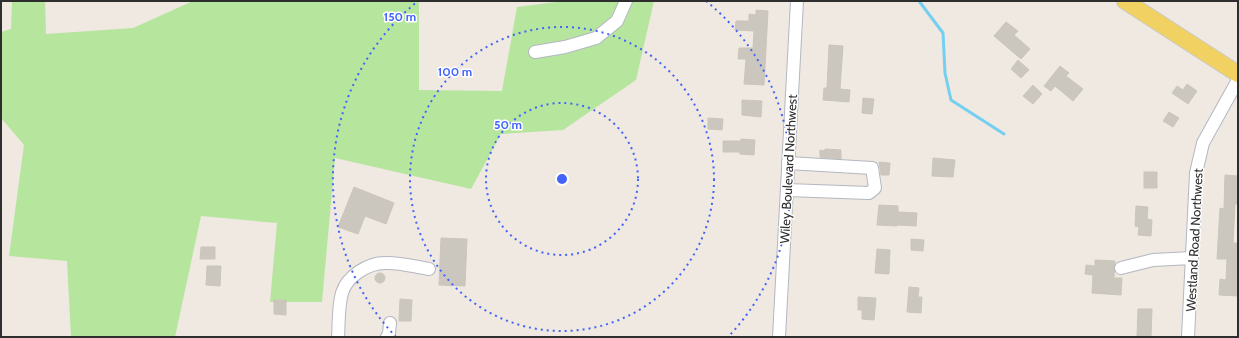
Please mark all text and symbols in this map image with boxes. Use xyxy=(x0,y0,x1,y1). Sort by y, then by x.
text: 150 m xyxy=(384,9,416,24)
text: 100 m xyxy=(438,64,472,79)
street label: Wiley Boulevard Northwest xyxy=(776,93,800,244)
text: 50 m xyxy=(494,117,522,132)
street label: Westland Road Northwest xyxy=(1182,167,1206,312)
centre of rings xyxy=(555,172,569,186)

